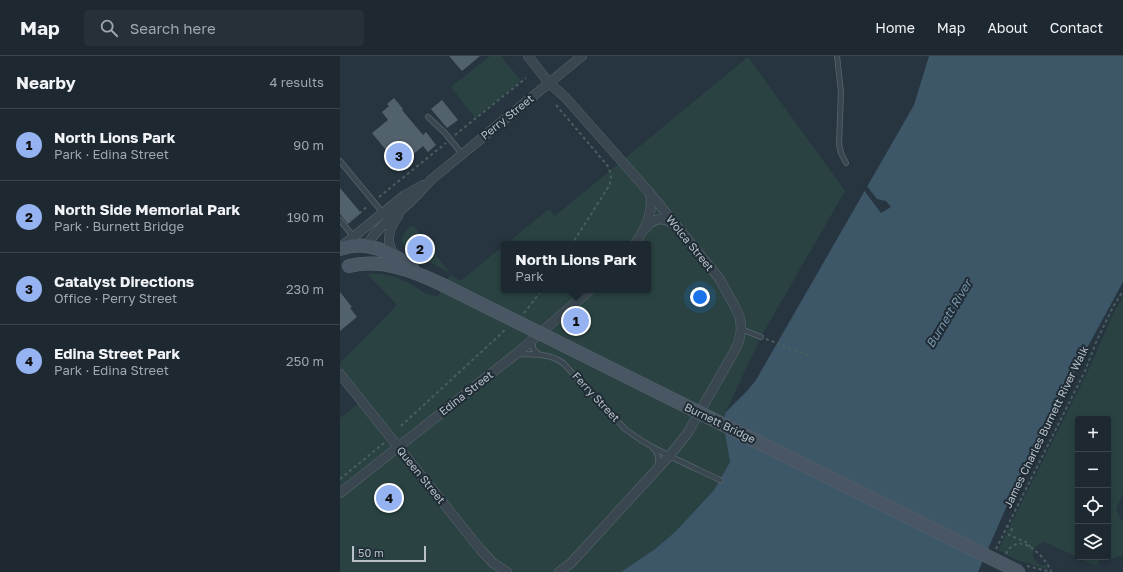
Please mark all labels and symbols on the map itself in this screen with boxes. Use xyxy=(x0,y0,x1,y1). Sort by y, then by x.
street label: Perry Street xyxy=(478,91,536,142)
pin: 3 xyxy=(386,141,412,171)
street label: Wolca Street xyxy=(664,212,717,273)
pin: 2 xyxy=(407,234,433,264)
water label: Burnett River xyxy=(922,275,976,350)
your location xyxy=(690,287,710,307)
pin: 1 xyxy=(563,306,589,336)
street label: James Charles Burnett River Walk xyxy=(1000,344,1091,510)
street label: Edina Street xyxy=(436,368,495,418)
street label: Ferry Street xyxy=(570,369,623,424)
street label: Burnett Bridge xyxy=(683,400,758,445)
street label: Queen Street xyxy=(394,444,448,506)
pin: 4 xyxy=(376,483,402,513)
scale bar xyxy=(352,544,426,563)

